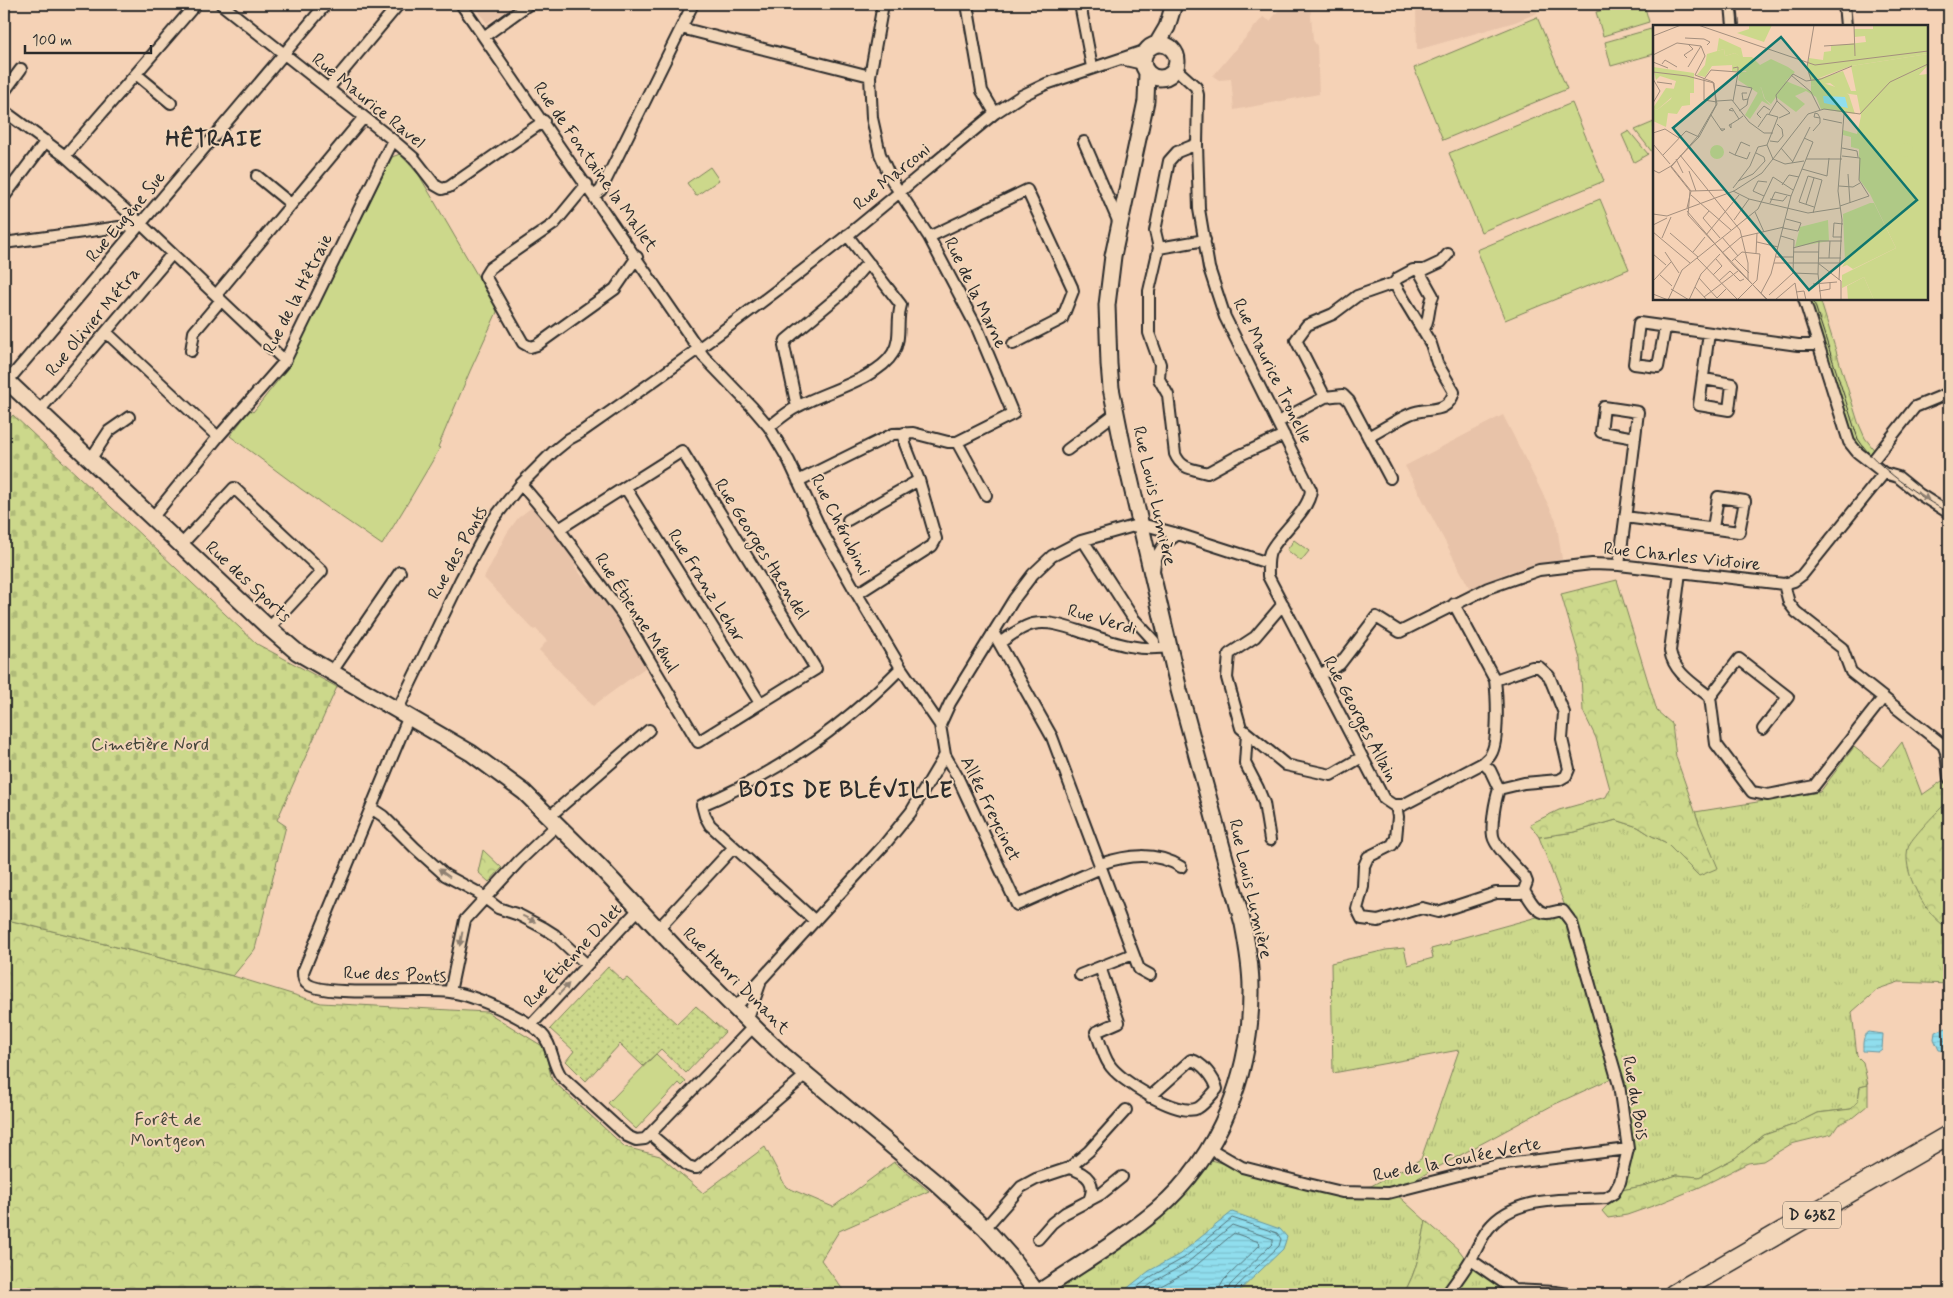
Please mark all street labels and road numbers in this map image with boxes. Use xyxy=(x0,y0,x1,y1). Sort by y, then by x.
street label: Rue Maurice Ravel xyxy=(306,48,430,154)
street label: Rue de Fontaine la Mallet xyxy=(527,77,663,257)
street label: Rue Marconi xyxy=(848,138,936,216)
street label: Rue Eugène Sue xyxy=(81,166,171,268)
street label: Rue de la Hêtraie xyxy=(257,230,339,358)
street label: Rue de la Marne xyxy=(938,233,1012,353)
street label: Rue Olivier Métra xyxy=(40,262,146,382)
street label: Rue Maurice Tronelle xyxy=(1227,295,1317,447)
street label: Rue Louis Lumière xyxy=(1126,424,1182,568)
street label: Rue Chérubini xyxy=(804,470,876,580)
street label: Rue Georges Haendel xyxy=(707,474,814,624)
street label: Rue des Ponts xyxy=(422,502,494,604)
street label: Rue Franz Lehar xyxy=(662,525,751,648)
street label: Rue des Sports xyxy=(200,536,296,628)
street label: Rue Charles Victoire xyxy=(1602,537,1762,577)
street label: Rue Étienne Méhul xyxy=(588,548,684,678)
street label: Rue Verdi xyxy=(1064,599,1140,641)
street label: Rue Georges Allain xyxy=(1316,652,1403,787)
street label: Allée Freycinet xyxy=(954,752,1026,866)
street label: Rue Louis Lumière xyxy=(1222,817,1278,961)
street label: Rue Étienne Dolet xyxy=(518,898,628,1014)
street label: Rue Henri Dunant xyxy=(677,922,795,1040)
street label: Rue des Ponts xyxy=(343,961,447,989)
street label: Rue du Bois xyxy=(1616,1054,1654,1142)
street label: Rue de la Coulée Verte xyxy=(1371,1132,1543,1188)
road number: D 6382 xyxy=(1783,1202,1841,1228)

